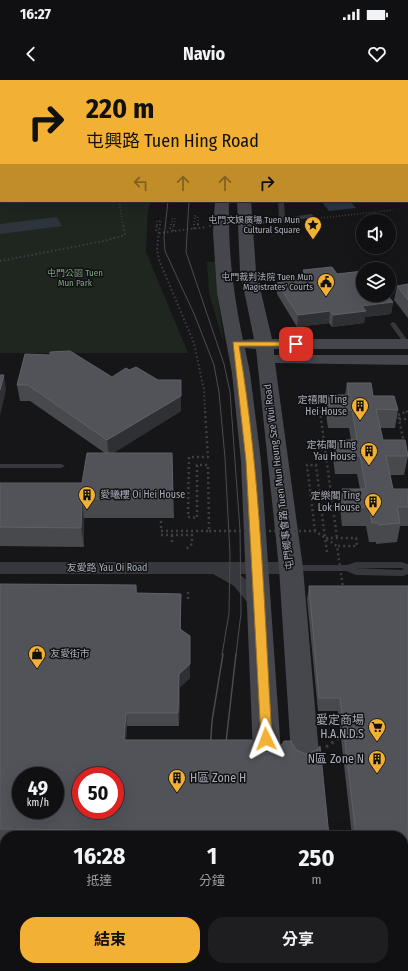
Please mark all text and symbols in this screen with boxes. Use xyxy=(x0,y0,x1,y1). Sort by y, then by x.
text: 16:27 xyxy=(20,5,51,23)
icon: back xyxy=(20,43,42,65)
text: Navio xyxy=(183,43,225,65)
icon: heart xyxy=(366,43,388,65)
text: 220 m xyxy=(86,92,154,125)
icon: right xyxy=(20,96,72,148)
text: 屯興路 Tuen Hing Road xyxy=(86,130,259,152)
icon: left xyxy=(130,172,152,194)
icon: ahead xyxy=(172,172,194,194)
icon: ahead xyxy=(214,172,236,194)
icon: right xyxy=(256,172,278,194)
place label: 屯門文娛廣場 Tuen Mun Cultural Square xyxy=(208,214,301,235)
map controls xyxy=(356,214,396,302)
button: sound xyxy=(356,214,396,254)
place icon: 屯門文娛廣場 Tuen Mun Cultural Square xyxy=(303,215,323,240)
button: layers xyxy=(356,262,396,302)
park label: 屯門公園 Tuen Mun Park xyxy=(47,268,103,288)
place label: 屯門裁判法院 Tuen Mun Magistrates' Courts xyxy=(221,272,313,292)
public building icon: 屯門裁判法院 Tuen Mun Magistrates' Courts xyxy=(316,272,336,297)
pin xyxy=(279,327,313,361)
icon: arrive xyxy=(285,333,307,355)
street label: 屯門鄉事會路 Tuen Mun Heung Sze Wui Road xyxy=(262,383,296,571)
place label: 定禧閣 Ting Hei House xyxy=(298,394,347,418)
building icon: 定禧閣 Ting Hei House xyxy=(350,396,370,421)
place label: 定祐閣 Ting Yau House xyxy=(307,439,356,463)
building icon: 定祐閣 Ting Yau House xyxy=(359,441,379,466)
building icon: 愛曦樓 Oi Hei House xyxy=(77,485,97,510)
place label: 愛曦樓 Oi Hei House xyxy=(100,489,185,501)
place label: 定樂閣 Ting Lok House xyxy=(311,490,360,514)
building icon: 定樂閣 Ting Lok House xyxy=(363,492,383,517)
street label: 友愛路 Yau Oi Road xyxy=(67,562,147,574)
shop icon: 友愛街市 xyxy=(27,644,47,669)
place label: 友愛街市 xyxy=(50,648,90,660)
place label: 愛定商場 H.A.N.D.S xyxy=(316,713,364,741)
supermarket icon: 愛定商場 H.A.N.D.S xyxy=(367,717,387,742)
position arrow xyxy=(245,718,287,760)
building icon: N區 Zone N xyxy=(367,749,387,774)
place label: N區 Zone N xyxy=(308,752,364,766)
speed limit sign: 50 xyxy=(72,767,124,819)
building icon: H區 Zone H xyxy=(167,768,187,793)
place label: H區 Zone H xyxy=(190,771,246,785)
text: 49 xyxy=(28,776,48,800)
text: km/h xyxy=(27,797,49,809)
text: 16:28 xyxy=(74,842,125,870)
text: 1 xyxy=(207,842,217,870)
text: 250 xyxy=(299,844,335,872)
text: m xyxy=(312,872,322,887)
text: 抵達 xyxy=(86,873,113,888)
text: 分鐘 xyxy=(199,873,225,888)
button: 結束 xyxy=(20,917,200,963)
button: 分享 xyxy=(208,917,388,963)

